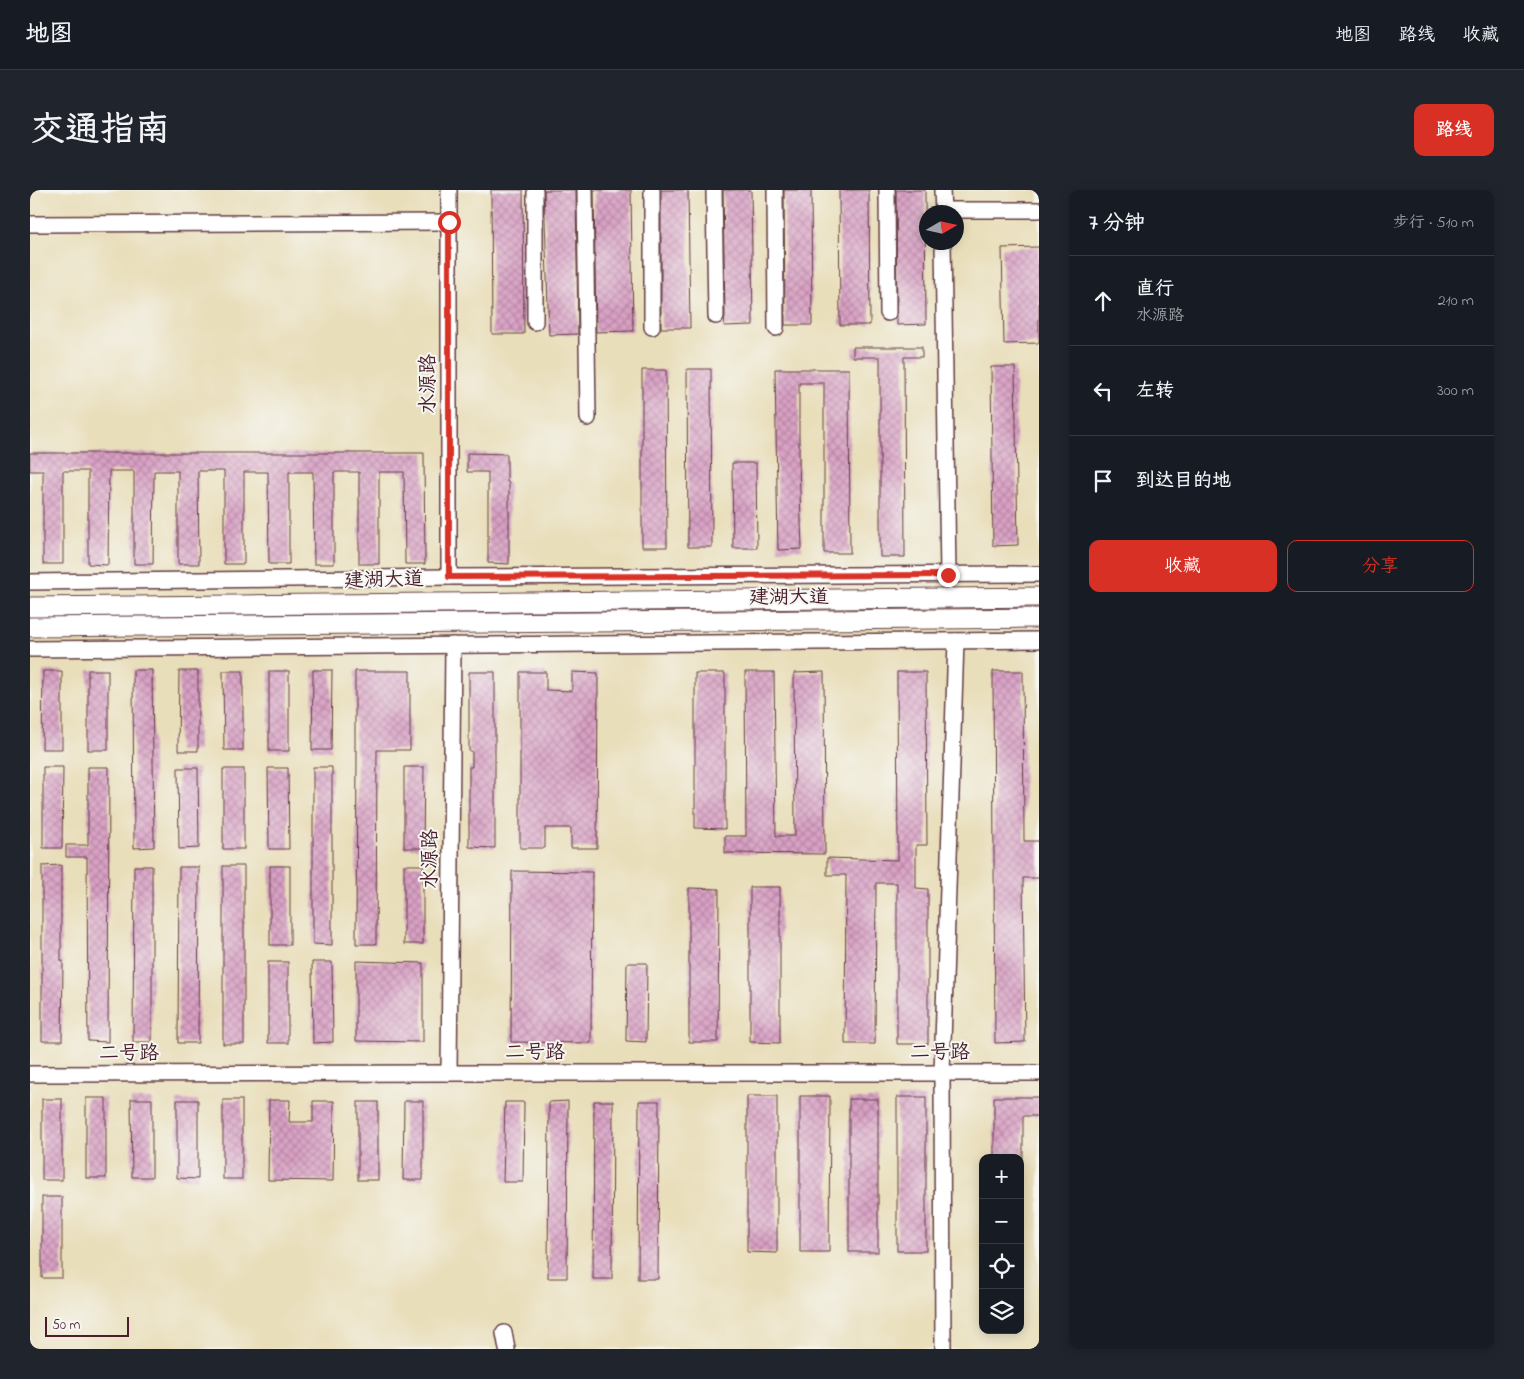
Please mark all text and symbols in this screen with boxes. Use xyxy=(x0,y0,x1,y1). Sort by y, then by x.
text: 地图 xyxy=(25,18,73,53)
text: 地图 xyxy=(1335,23,1371,49)
text: 路线 xyxy=(1399,23,1435,49)
text: 收藏 xyxy=(1463,23,1499,49)
button: 路线 xyxy=(1414,104,1494,156)
text: 交通指南 xyxy=(30,106,170,157)
north arrow xyxy=(919,205,964,250)
text: 7 分钟 xyxy=(1089,209,1145,239)
route start xyxy=(438,211,461,234)
text: 步行 · 510 m xyxy=(1393,211,1474,235)
text: 直行 xyxy=(1136,276,1174,303)
icon: ahead xyxy=(1089,287,1117,315)
text: 210 m xyxy=(1438,289,1474,313)
text: 水源路 xyxy=(1136,304,1184,328)
street label: 水源路 xyxy=(415,353,444,414)
icon: left xyxy=(1089,377,1117,405)
text: 左转 xyxy=(1136,378,1174,405)
text: 300 m xyxy=(1437,379,1474,403)
icon: arrive xyxy=(1089,467,1117,495)
text: 到达目的地 xyxy=(1136,468,1231,495)
button: 收藏 xyxy=(1089,540,1277,592)
button: 分享 xyxy=(1287,540,1474,592)
route end xyxy=(937,564,960,587)
street label: 建湖大道 xyxy=(344,566,424,596)
street label: 建湖大道 xyxy=(749,584,829,613)
street label: 水源路 xyxy=(417,828,446,889)
street label: 二号路 xyxy=(505,1039,566,1068)
street label: 二号路 xyxy=(910,1039,971,1068)
street label: 二号路 xyxy=(99,1040,160,1069)
map controls xyxy=(979,1154,1024,1334)
button: + xyxy=(979,1154,1024,1199)
button: − xyxy=(979,1199,1024,1244)
button: locate xyxy=(979,1244,1024,1289)
button: layers xyxy=(979,1289,1024,1334)
scale bar xyxy=(45,1314,129,1337)
text: 50 m xyxy=(52,1315,80,1336)

